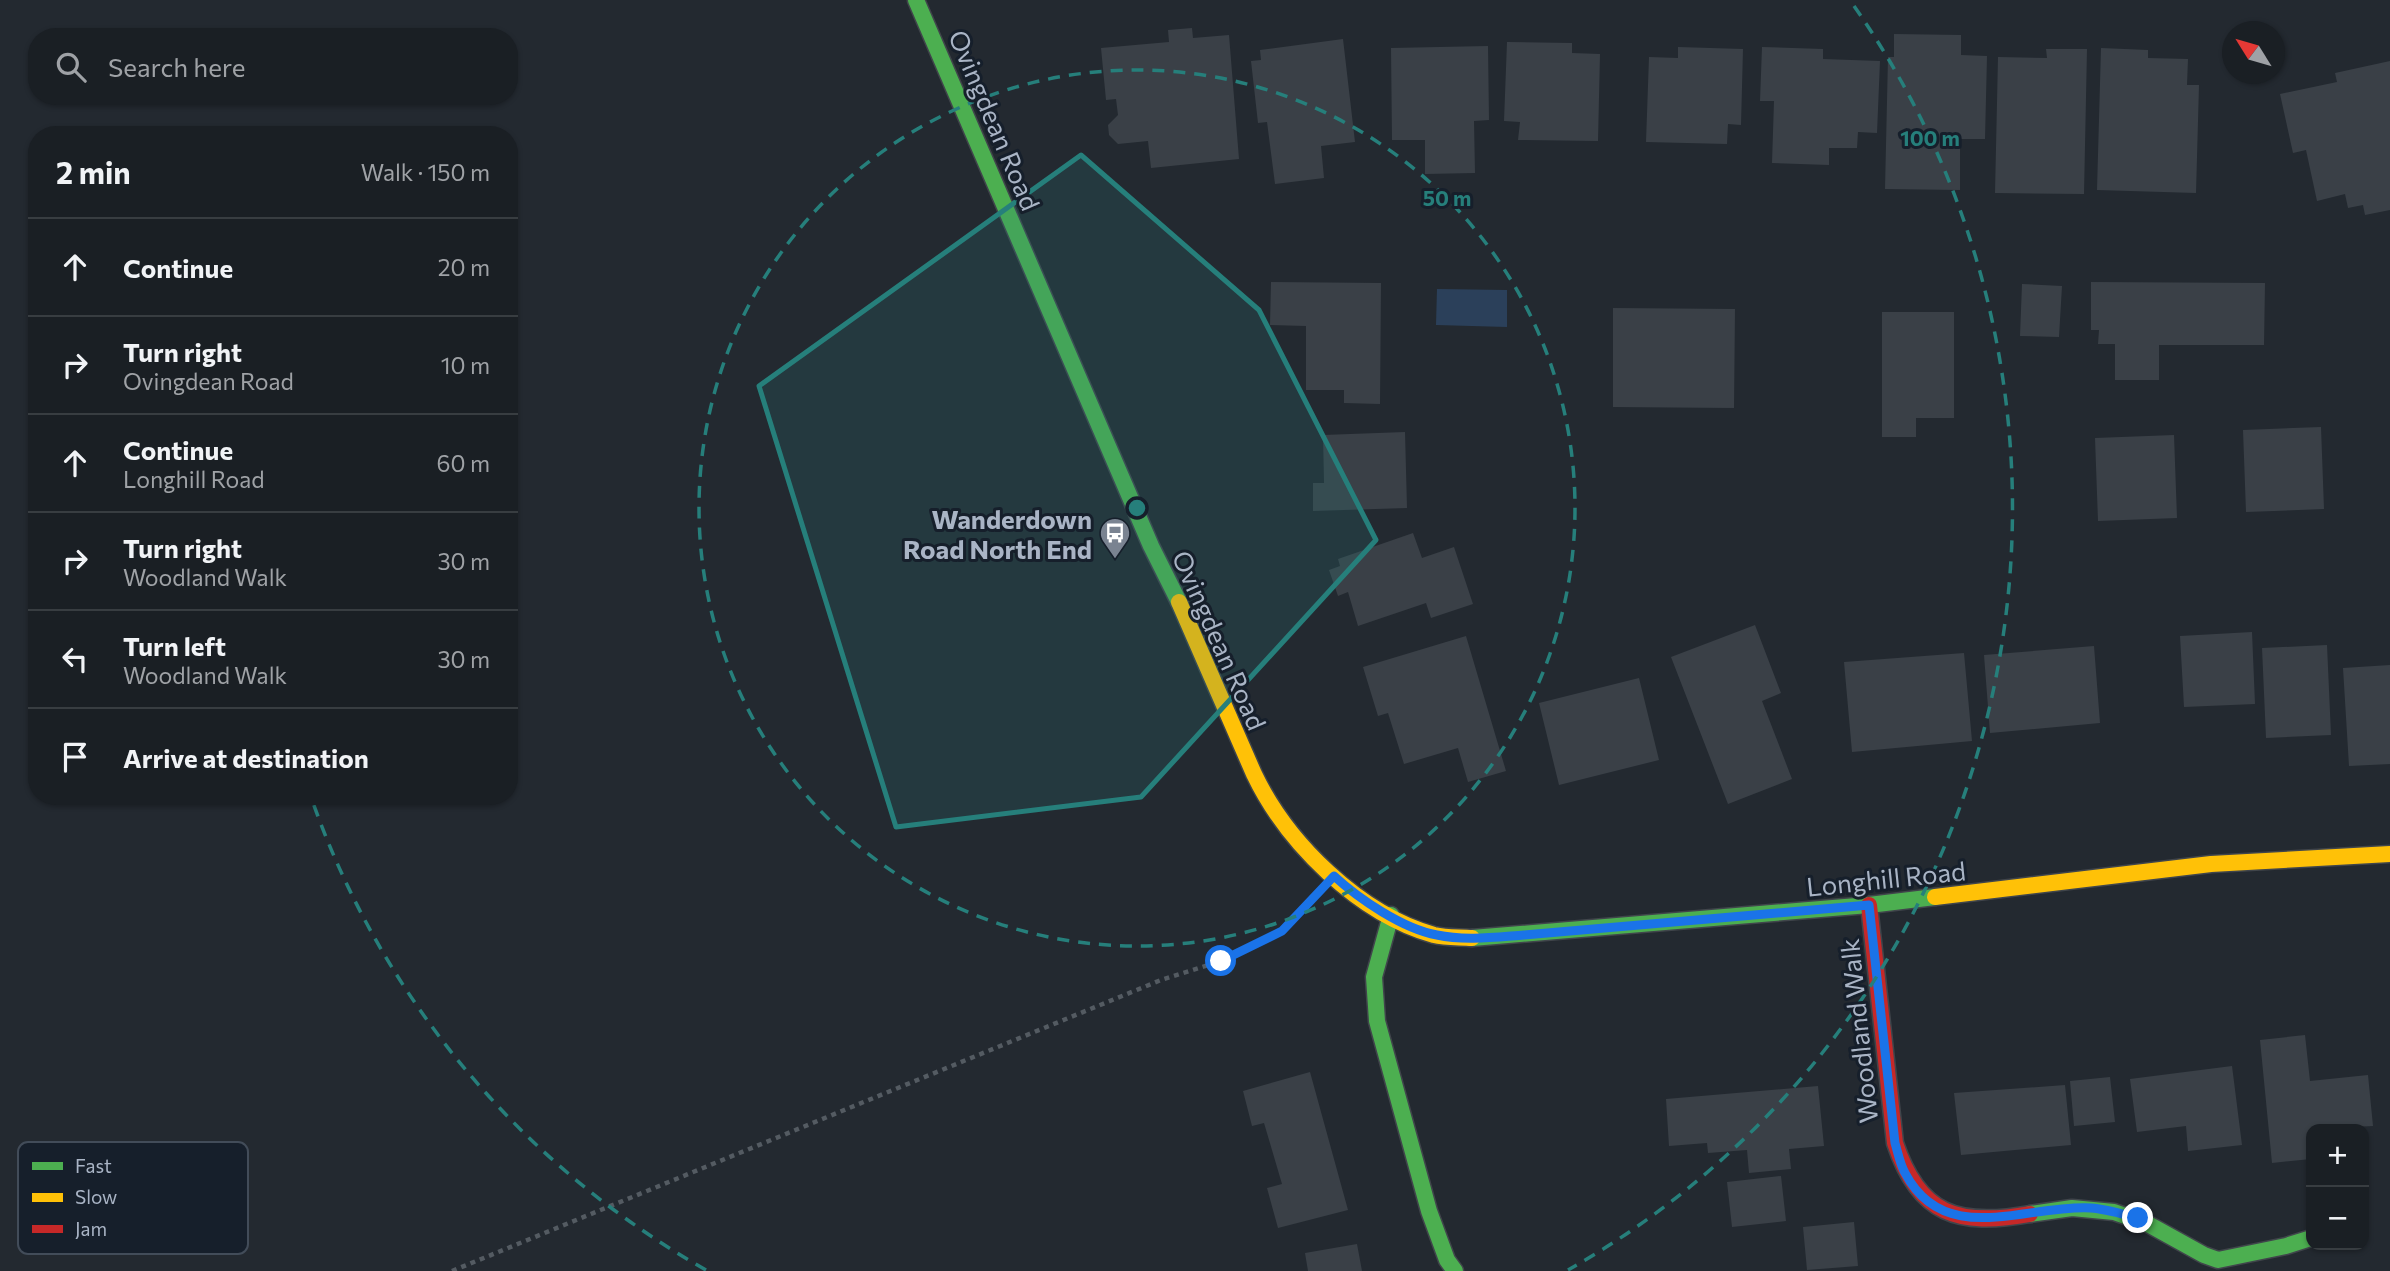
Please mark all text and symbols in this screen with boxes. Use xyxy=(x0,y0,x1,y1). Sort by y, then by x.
north arrow xyxy=(2222,21,2285,84)
street label: Ovingdean Road xyxy=(943,25,1047,215)
search box xyxy=(28,28,518,105)
icon: search xyxy=(52,48,90,86)
text: Search here xyxy=(108,51,246,82)
text: 100 m xyxy=(1900,125,1960,150)
text: 2 min xyxy=(56,153,131,190)
text: Walk · 150 m xyxy=(361,158,490,186)
text: 50 m xyxy=(1423,185,1471,210)
icon: ahead xyxy=(56,248,94,286)
text: Continue xyxy=(123,252,233,283)
text: 20 m xyxy=(438,253,490,281)
text: Turn right xyxy=(123,336,242,367)
icon: right xyxy=(56,346,94,384)
text: 10 m xyxy=(441,351,490,379)
text: Ovingdean Road xyxy=(123,367,294,395)
text: Continue xyxy=(123,434,233,465)
icon: ahead xyxy=(56,444,94,482)
text: 60 m xyxy=(437,449,490,477)
text: Longhill Road xyxy=(123,465,264,493)
centre of rings xyxy=(1125,496,1149,520)
place label: Wanderdown Road North End xyxy=(903,503,1092,564)
bus stop icon: Wanderdown Road North End xyxy=(1098,516,1132,560)
text: Turn right xyxy=(123,532,242,563)
icon: right xyxy=(56,542,94,580)
street label: Ovingdean Road xyxy=(1167,546,1273,734)
text: 30 m xyxy=(437,547,490,575)
text: Woodland Walk xyxy=(123,563,287,591)
text: Turn left xyxy=(123,630,226,661)
icon: left xyxy=(56,640,94,678)
text: 30 m xyxy=(437,645,490,673)
text: Woodland Walk xyxy=(123,661,287,689)
icon: arrive xyxy=(56,738,94,776)
text: Arrive at destination xyxy=(123,742,369,773)
street label: Longhill Road xyxy=(1805,854,1967,902)
street label: Woodland Walk xyxy=(1833,937,1883,1125)
route start xyxy=(1205,945,1236,976)
map controls xyxy=(2306,1124,2369,1250)
button: + xyxy=(2306,1124,2369,1187)
legend xyxy=(18,1142,248,1254)
text: Fast xyxy=(75,1154,112,1177)
text: Slow xyxy=(75,1185,117,1208)
button: − xyxy=(2306,1187,2369,1250)
route end xyxy=(2122,1202,2153,1233)
text: Jam xyxy=(75,1217,107,1240)

